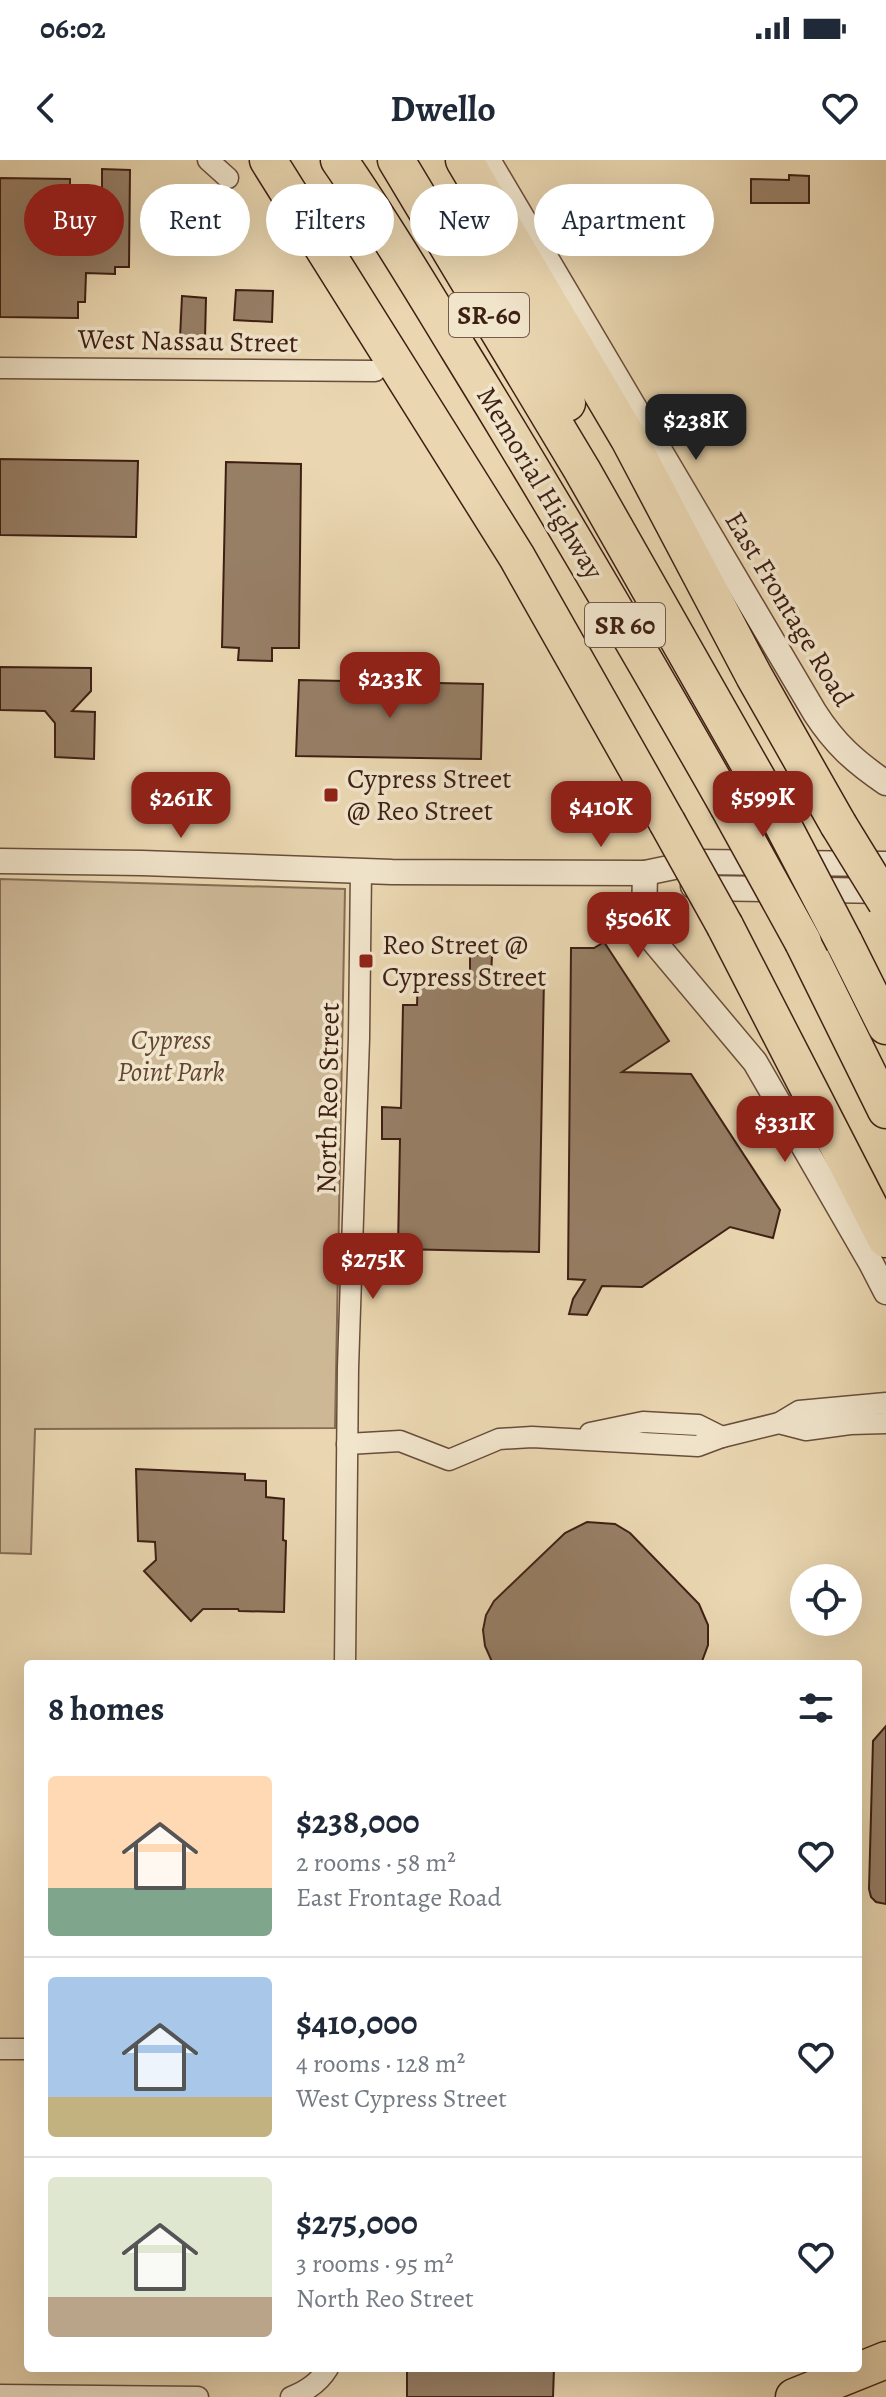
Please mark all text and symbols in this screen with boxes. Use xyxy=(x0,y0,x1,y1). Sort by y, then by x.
text: 06:02 xyxy=(40,8,106,48)
text: Dwello xyxy=(390,84,496,133)
icon: back xyxy=(24,86,68,130)
icon: heart xyxy=(818,86,862,130)
chip: Buy xyxy=(24,184,124,256)
chip: Rent xyxy=(140,184,250,256)
chip: Filters xyxy=(266,184,394,256)
chip: New xyxy=(410,184,518,256)
chip: Apartment xyxy=(534,184,714,256)
road number: SR-60 xyxy=(449,293,529,337)
street label: West Nassau Street xyxy=(77,320,298,362)
street label: Memorial Highway xyxy=(467,380,613,587)
pin: $238K xyxy=(640,394,752,462)
text: $238K xyxy=(663,402,729,437)
street label: East Frontage Road xyxy=(716,504,863,714)
road number: SR 60 xyxy=(585,603,665,647)
pin: $233K xyxy=(334,652,446,720)
text: $233K xyxy=(358,660,422,695)
place label: Cypress Street @ Reo Street xyxy=(347,760,511,830)
pin: $599K xyxy=(707,771,819,839)
pin: $261K xyxy=(125,772,237,840)
text: $599K xyxy=(731,779,795,814)
text: $261K xyxy=(149,780,213,815)
pin: $410K xyxy=(545,781,657,849)
marker: Cypress Street @ Reo Street xyxy=(322,786,340,804)
text: $410K xyxy=(569,789,633,824)
pin: $506K xyxy=(582,892,694,960)
text: $506K xyxy=(605,900,671,935)
place label: Reo Street @ Cypress Street xyxy=(382,926,546,996)
marker: Reo Street @ Cypress Street xyxy=(357,952,375,970)
street label: North Reo Street xyxy=(307,1002,349,1194)
park label: Cypress Point Park xyxy=(117,1021,225,1091)
pin: $331K xyxy=(729,1096,841,1164)
text: $331K xyxy=(755,1104,815,1139)
pin: $275K xyxy=(317,1233,429,1301)
text: $275K xyxy=(341,1241,405,1276)
map controls xyxy=(790,1564,862,1636)
button: locate xyxy=(790,1564,862,1636)
text: 8 homes xyxy=(48,1685,164,1732)
icon: filters xyxy=(794,1686,838,1730)
text: $238,000 xyxy=(296,1798,420,1845)
icon: home xyxy=(112,1808,208,1904)
icon: heart xyxy=(794,1834,838,1878)
text: 2 rooms · 58 m² xyxy=(296,1845,456,1880)
text: East Frontage Road xyxy=(296,1880,501,1915)
text: $410,000 xyxy=(296,1999,418,2046)
icon: home xyxy=(112,2009,208,2105)
icon: heart xyxy=(794,2035,838,2079)
text: 4 rooms · 128 m² xyxy=(296,2046,465,2081)
text: West Cypress Street xyxy=(296,2081,507,2116)
text: $275,000 xyxy=(296,2199,418,2246)
icon: home xyxy=(112,2209,208,2305)
icon: heart xyxy=(794,2235,838,2279)
text: 3 rooms · 95 m² xyxy=(296,2246,453,2281)
text: North Reo Street xyxy=(296,2281,473,2316)

